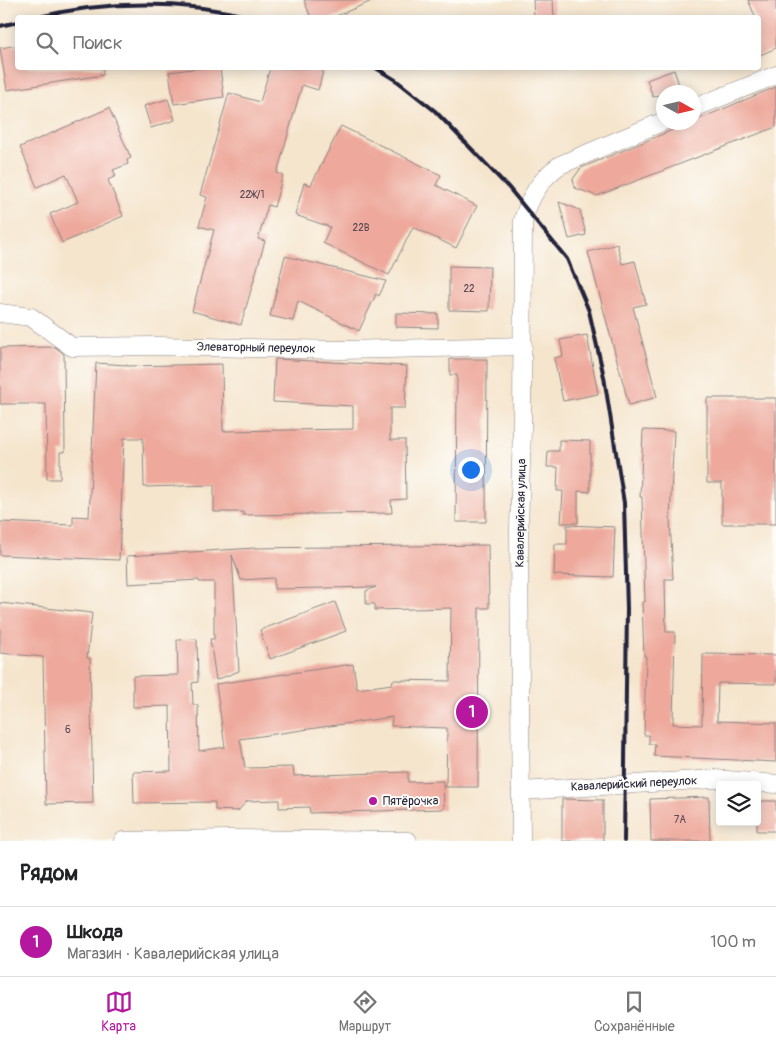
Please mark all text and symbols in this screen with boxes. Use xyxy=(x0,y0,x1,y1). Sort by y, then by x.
search box xyxy=(15,15,761,70)
icon: search xyxy=(33,29,61,57)
text: Поиск xyxy=(73,31,123,55)
north arrow xyxy=(656,85,701,130)
house number: 22Ж/1 xyxy=(240,189,264,201)
house number: 22В xyxy=(353,222,370,234)
house number: 22 xyxy=(463,283,475,295)
street label: Элеваторный переулок xyxy=(196,339,316,357)
your location xyxy=(458,457,484,483)
street label: Кавалерийская улица xyxy=(513,458,529,568)
pin: 1 xyxy=(456,693,488,731)
house number: 6 xyxy=(65,724,71,736)
street label: Кавалерийский переулок xyxy=(570,773,698,795)
map controls xyxy=(716,781,761,826)
button: layers xyxy=(716,781,761,826)
place label: Пятёрочка xyxy=(383,794,439,809)
marker: Пятёрочка xyxy=(367,795,379,807)
house number: 7А xyxy=(674,814,686,826)
text: Рядом xyxy=(20,860,78,887)
text: Шкода xyxy=(67,920,123,944)
text: 1 xyxy=(33,932,39,952)
text: 100 m xyxy=(710,932,756,952)
text: Магазин · Кавалерийская улица xyxy=(67,944,279,964)
tab: Карта xyxy=(101,988,136,1035)
tab: Маршрут xyxy=(339,988,391,1035)
tab: Сохранённые xyxy=(594,988,675,1035)

